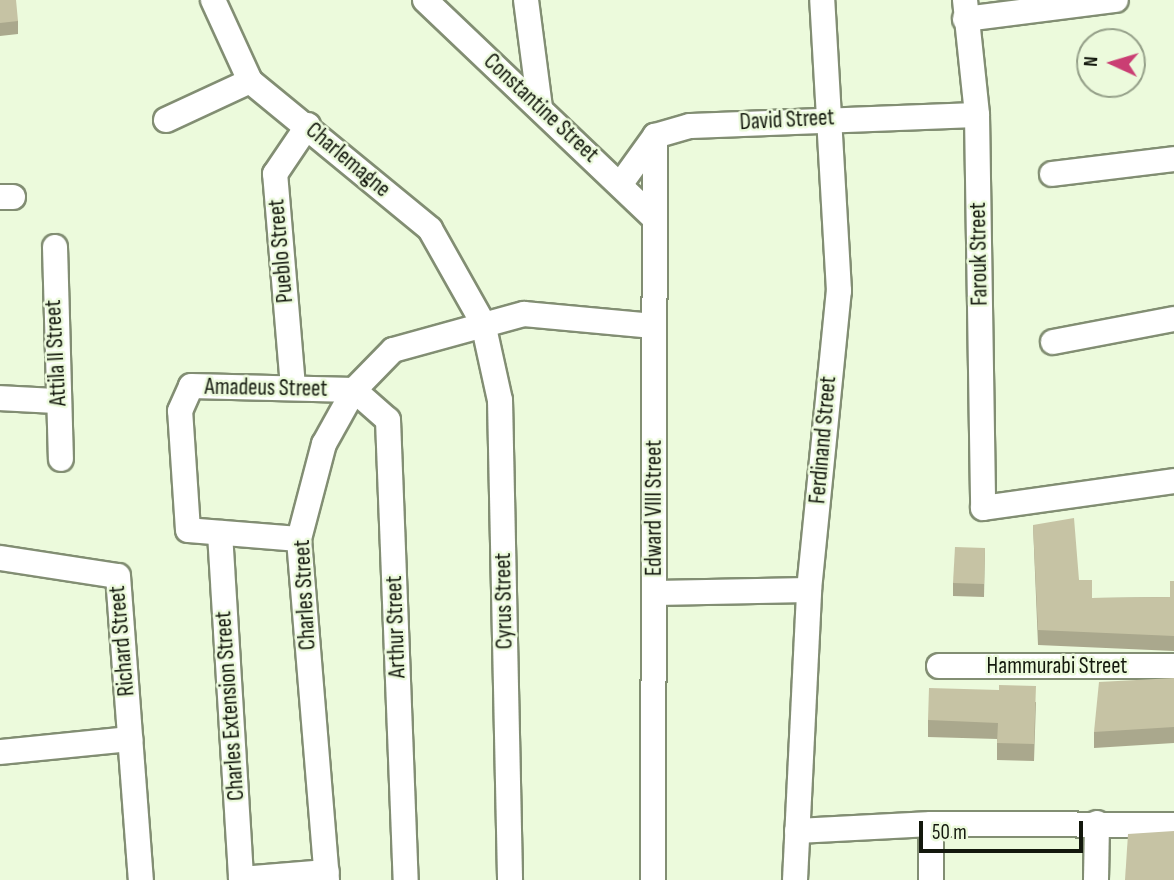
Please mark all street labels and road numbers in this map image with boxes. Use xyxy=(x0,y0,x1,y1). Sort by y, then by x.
street label: Constantine Street xyxy=(478,48,604,168)
street label: David Street xyxy=(739,104,835,136)
street label: Charlemagne xyxy=(300,117,396,203)
street label: Pueblo Street xyxy=(263,198,299,304)
street label: Farouk Street xyxy=(964,202,994,306)
street label: Attila II Street xyxy=(39,299,73,407)
street label: Amadeus Street xyxy=(204,373,328,403)
street label: Ferdinand Street xyxy=(804,375,842,505)
street label: Edward VIII Street xyxy=(640,440,668,576)
street label: Charles Street xyxy=(288,539,322,651)
street label: Cyrus Street xyxy=(489,552,519,650)
street label: Arthur Street xyxy=(380,575,412,679)
street label: Richard Street xyxy=(103,585,141,697)
street label: Charles Extension Street xyxy=(210,610,250,802)
street label: Hammurabi Street xyxy=(987,652,1127,680)

